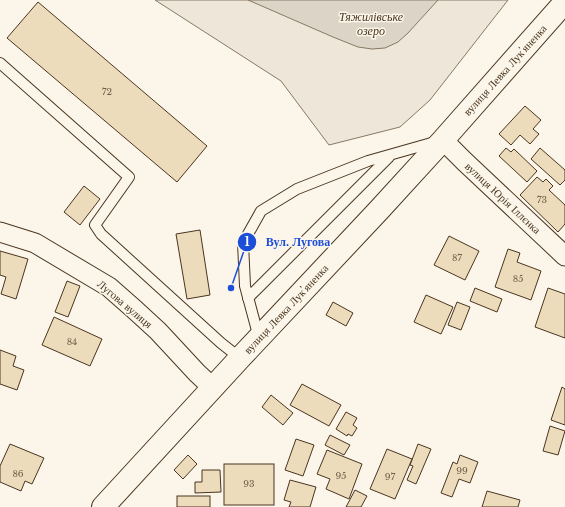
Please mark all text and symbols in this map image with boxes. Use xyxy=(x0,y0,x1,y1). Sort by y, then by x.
water label: Тяжилівське озеро xyxy=(339,9,404,38)
street label: вулиця Левка Лукʼяненка xyxy=(460,21,550,118)
house number: 72 xyxy=(102,86,112,97)
street label: вулиця Юрія Іллєнка xyxy=(462,159,544,237)
house number: 73 xyxy=(537,194,547,205)
callout: Вул. Лугова xyxy=(237,230,338,254)
text: 1 xyxy=(244,234,250,249)
text: Вул. Лугова xyxy=(266,234,330,249)
house number: 87 xyxy=(452,252,462,263)
street label: вулиця Левка Лукʼяненка xyxy=(241,261,331,357)
house number: 85 xyxy=(513,273,523,284)
street label: Лугова вулиця xyxy=(95,277,155,331)
house number: 84 xyxy=(67,336,77,347)
house number: 99 xyxy=(456,465,468,476)
house number: 86 xyxy=(12,468,24,479)
house number: 95 xyxy=(336,470,346,481)
house number: 97 xyxy=(385,471,396,482)
house number: 93 xyxy=(243,478,255,489)

